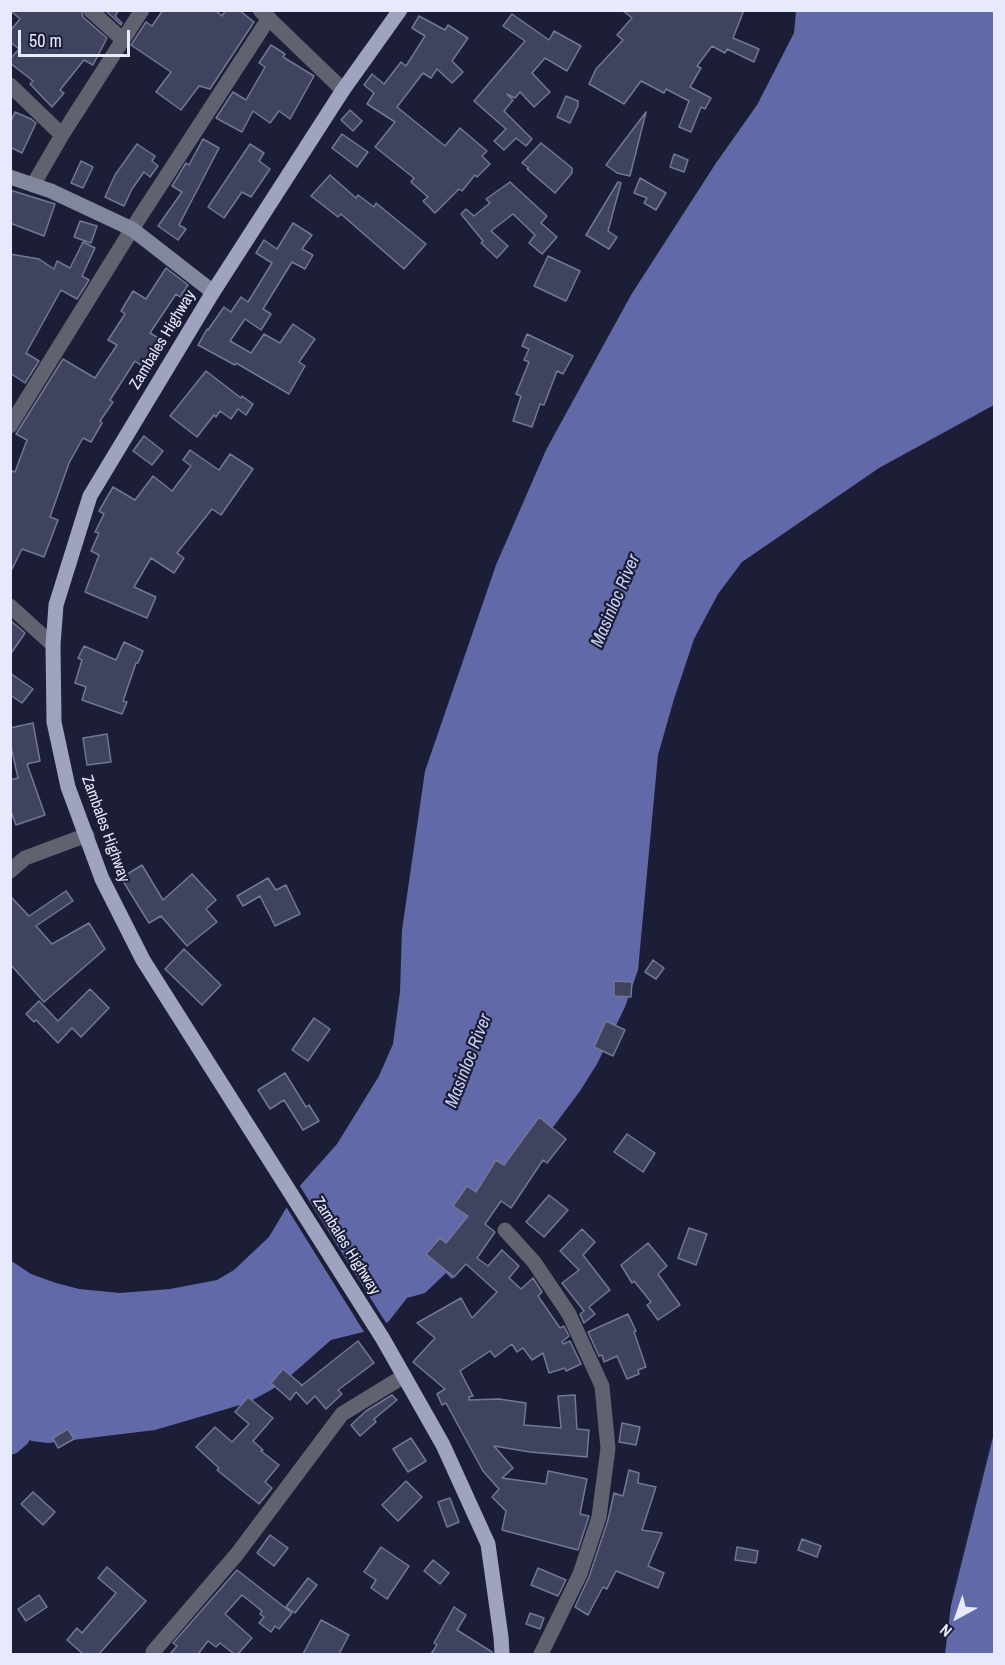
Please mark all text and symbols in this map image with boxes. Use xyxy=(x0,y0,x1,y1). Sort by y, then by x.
scale bar xyxy=(21,18,134,56)
text: 50 m xyxy=(29,28,62,53)
street label: Zambales Highway xyxy=(126,287,200,393)
water label: Masinloc River xyxy=(587,551,645,651)
street label: Zambales Highway xyxy=(77,773,133,885)
water label: Masinloc River xyxy=(441,1011,497,1111)
street label: Zambales Highway xyxy=(308,1193,384,1299)
north arrow xyxy=(927,1587,987,1647)
text: N xyxy=(935,1619,956,1642)

